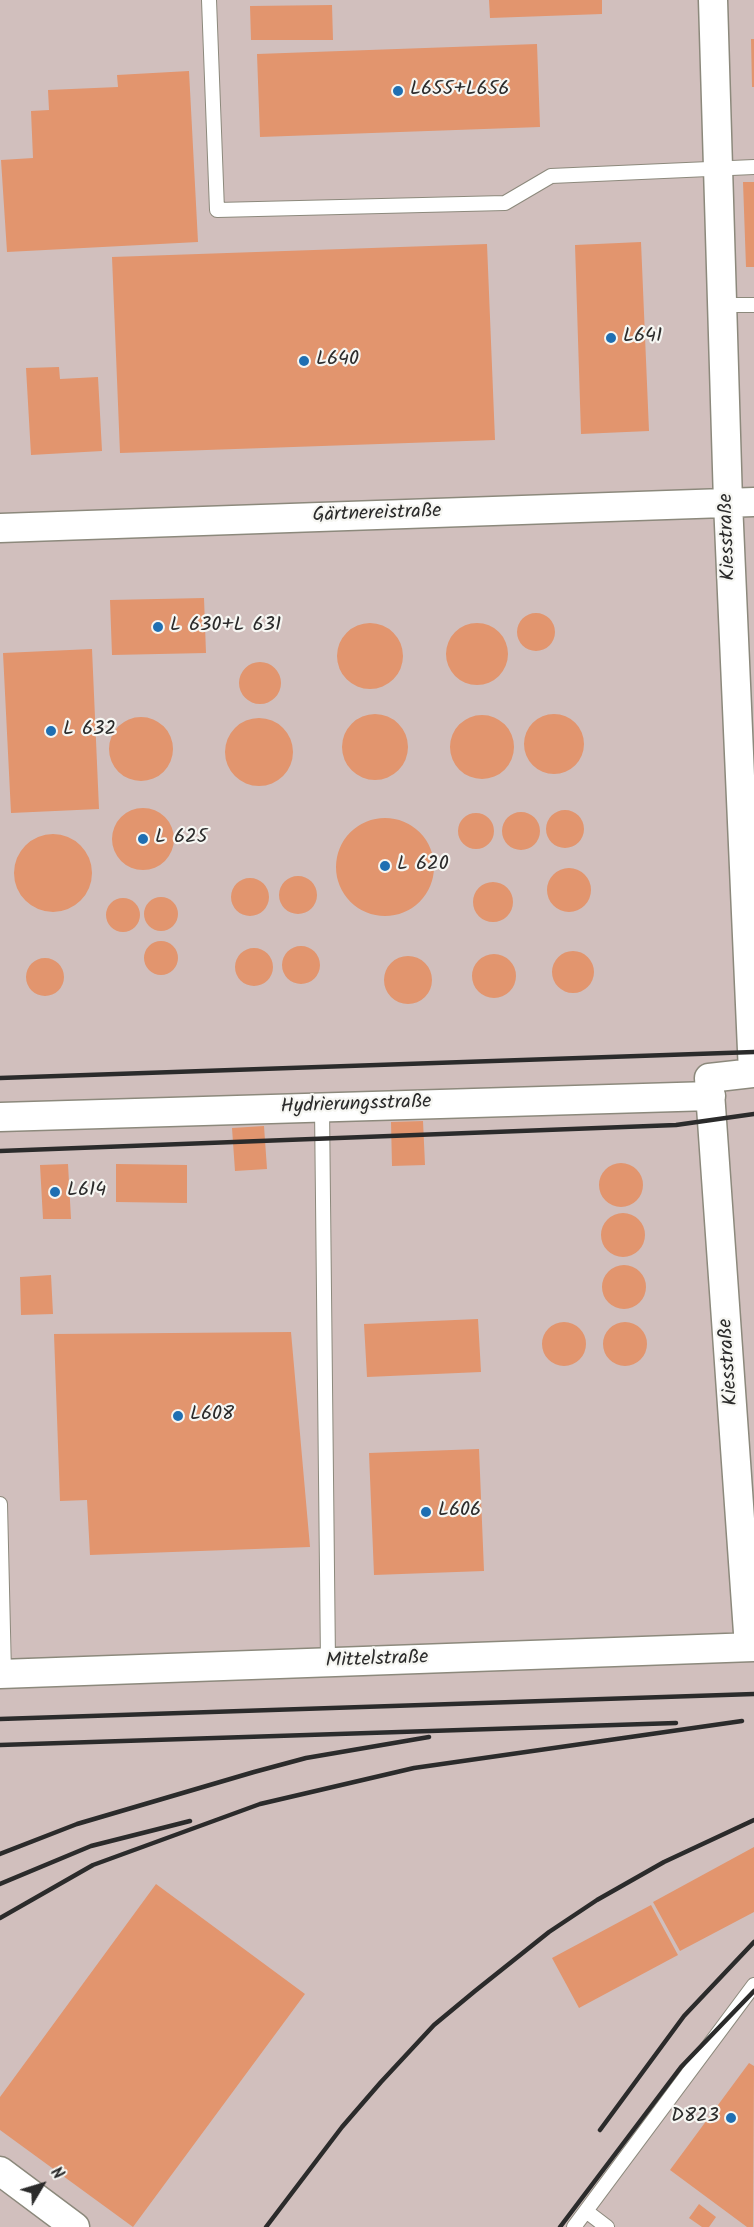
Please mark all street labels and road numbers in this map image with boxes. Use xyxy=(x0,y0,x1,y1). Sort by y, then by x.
street label: Kiesstraße xyxy=(715,493,743,581)
street label: Gärtnereistraße xyxy=(312,501,442,529)
street label: Hydrierungsstraße xyxy=(280,1091,432,1121)
street label: Kiesstraße xyxy=(715,1318,745,1406)
street label: Mittelstraße xyxy=(325,1647,429,1675)

